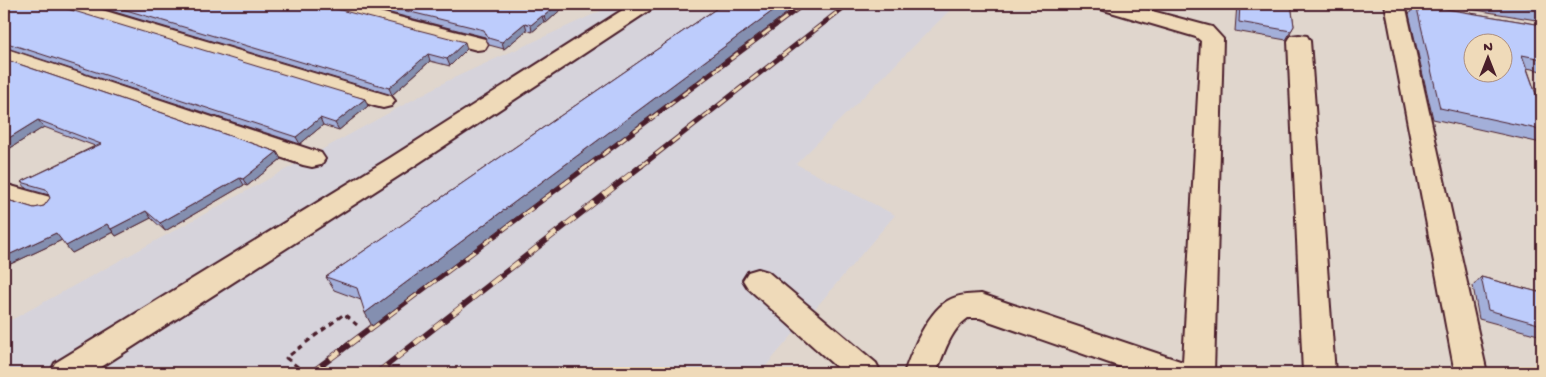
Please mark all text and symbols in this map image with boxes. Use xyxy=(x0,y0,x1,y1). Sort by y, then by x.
north arrow xyxy=(1464,32,1514,82)
text: N xyxy=(1483,39,1493,56)

